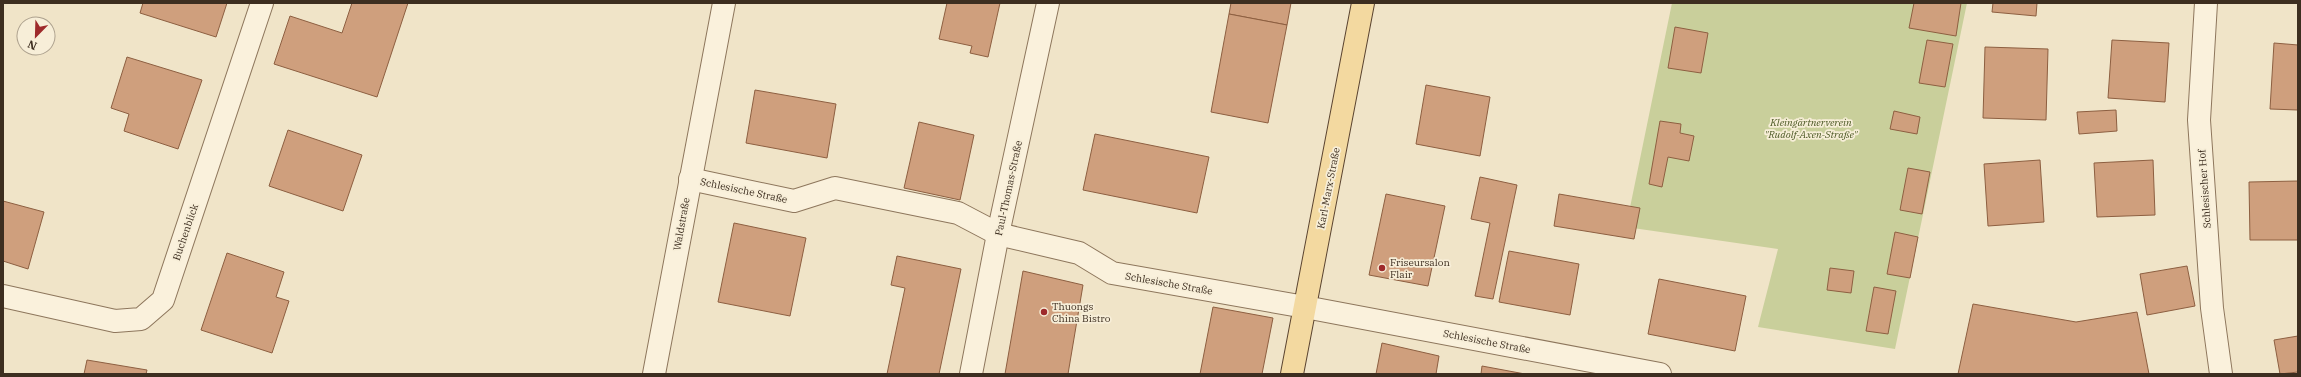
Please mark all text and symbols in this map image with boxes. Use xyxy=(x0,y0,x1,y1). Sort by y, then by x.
north arrow xyxy=(16,16,56,56)
text: N xyxy=(25,37,39,53)
park label: Kleingärtnerverein "Rudolf-Axen-Straße" xyxy=(1765,116,1859,141)
street label: Paul-Thomas-Straße xyxy=(992,139,1025,237)
street label: Karl-Marx-Straße xyxy=(1314,146,1343,230)
street label: Schlesischer Hof xyxy=(2195,149,2214,229)
street label: Schlesische Straße xyxy=(699,175,789,206)
street label: Waldstraße xyxy=(670,197,693,252)
street label: Buchenblick xyxy=(170,202,201,262)
place label: Friseursalon Flair xyxy=(1390,256,1450,281)
marker: Friseursalon Flair xyxy=(1377,263,1387,273)
street label: Schlesische Straße xyxy=(1124,269,1214,298)
place label: Thuongs China Bistro xyxy=(1052,300,1111,325)
marker: Thuongs China Bistro xyxy=(1039,307,1049,317)
street label: Schlesische Straße xyxy=(1442,327,1532,356)

